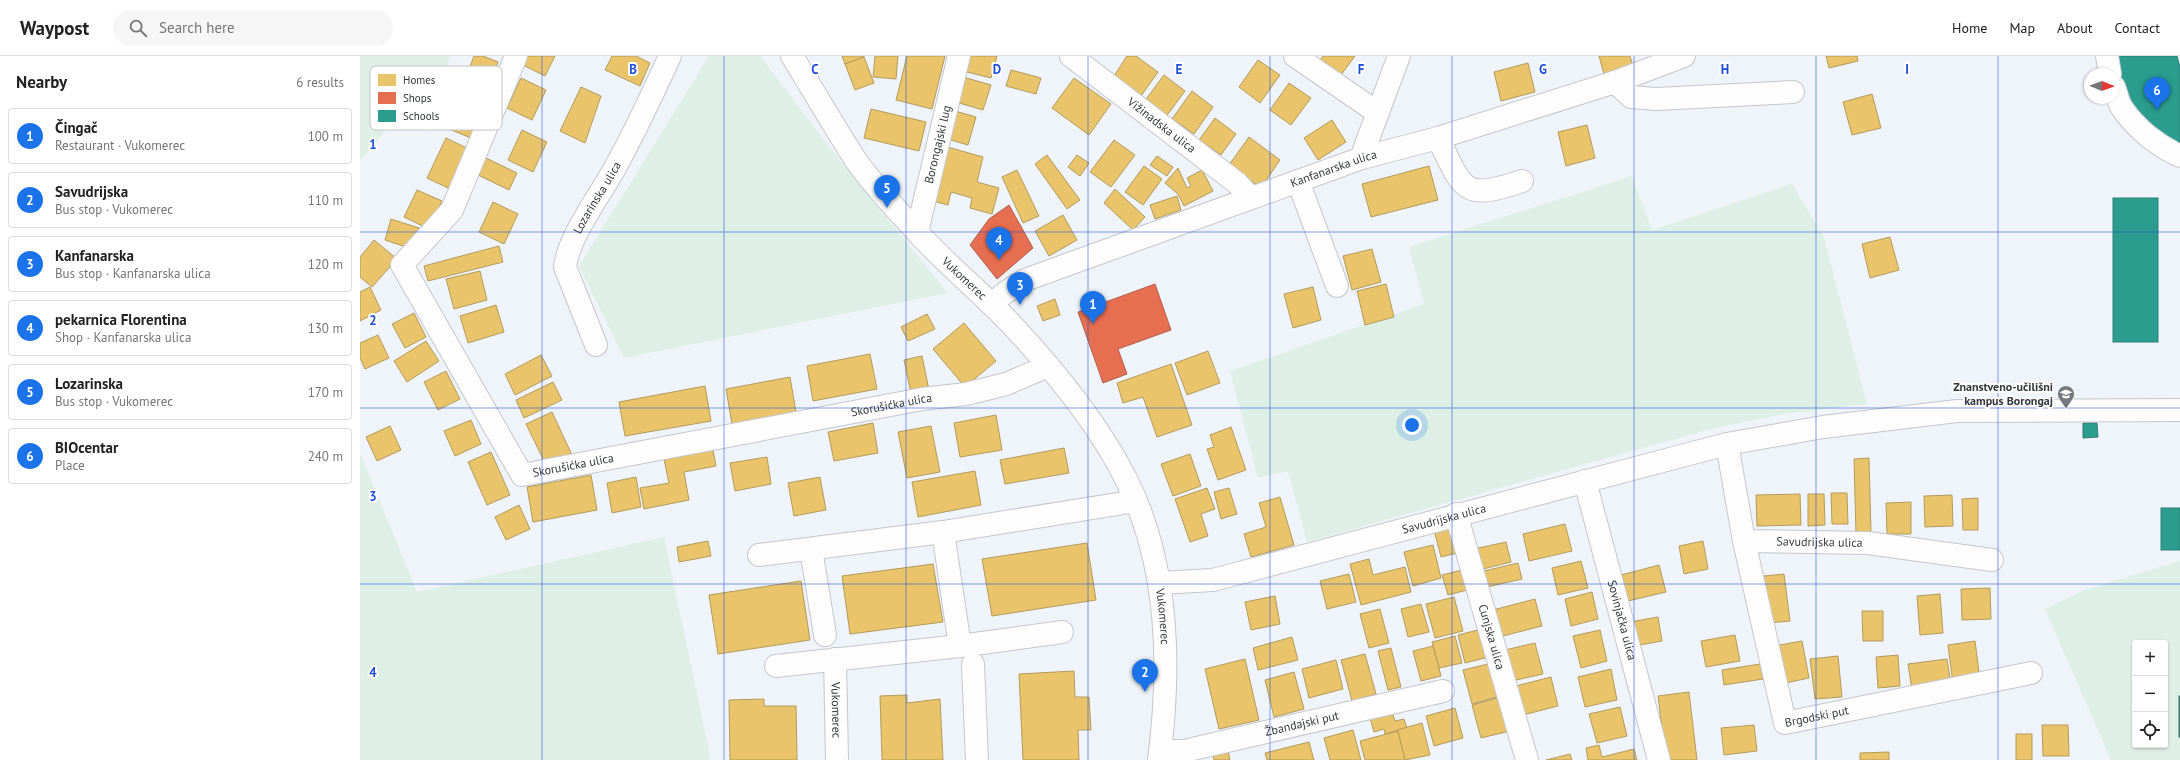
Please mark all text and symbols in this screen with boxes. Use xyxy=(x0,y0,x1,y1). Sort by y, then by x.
search box xyxy=(113,10,393,46)
text: Waypost xyxy=(20,16,89,40)
icon: search xyxy=(127,17,149,39)
text: Search here xyxy=(159,18,235,37)
text: Home xyxy=(1952,19,1987,37)
text: Map xyxy=(2009,19,2035,37)
text: About xyxy=(2057,19,2093,37)
text: Contact xyxy=(2115,19,2160,37)
text: B xyxy=(629,61,637,78)
text: C xyxy=(811,61,819,78)
text: D xyxy=(993,61,1001,78)
text: E xyxy=(1176,61,1183,78)
text: F xyxy=(1358,61,1365,78)
text: G xyxy=(1539,61,1547,78)
text: H xyxy=(1721,61,1729,78)
text: I xyxy=(1905,61,1909,78)
legend xyxy=(370,66,502,130)
north arrow xyxy=(2084,68,2120,104)
text: Nearby xyxy=(16,71,67,93)
text: Homes xyxy=(403,73,436,87)
text: 6 results xyxy=(296,74,344,91)
pin: 6 xyxy=(2144,77,2170,110)
text: Shops xyxy=(403,91,432,105)
street label: Vižinadska ulica xyxy=(1124,93,1199,156)
street label: Borongajski lug xyxy=(921,104,954,185)
text: Schools xyxy=(403,109,440,123)
text: Čingač xyxy=(55,118,98,137)
text: 1 xyxy=(26,128,34,145)
text: 100 m xyxy=(308,128,343,145)
text: 1 xyxy=(369,136,377,153)
text: Restaurant · Vukomerec xyxy=(55,137,185,154)
street label: Kanfanarska ulica xyxy=(1288,146,1378,190)
street label: Lozarinska ulica xyxy=(570,159,624,236)
pin: 5 xyxy=(874,175,900,208)
text: Savudrijska xyxy=(55,182,128,201)
text: 2 xyxy=(26,192,34,209)
text: 110 m xyxy=(308,192,343,209)
text: Bus stop · Vukomerec xyxy=(55,201,173,218)
pin: 4 xyxy=(986,227,1012,260)
text: Kanfanarska xyxy=(55,246,134,265)
street label: Vukomerec xyxy=(938,253,991,303)
text: 3 xyxy=(26,256,34,273)
text: 120 m xyxy=(308,256,343,273)
text: Bus stop · Kanfanarska ulica xyxy=(55,265,211,282)
pin: 3 xyxy=(1007,272,1033,305)
pin: 1 xyxy=(1080,291,1106,324)
text: pekarnica Florentina xyxy=(55,310,187,329)
text: 2 xyxy=(369,312,377,329)
text: 4 xyxy=(26,320,34,337)
text: 130 m xyxy=(308,320,343,337)
text: Shop · Kanfanarska ulica xyxy=(55,329,191,346)
text: Lozarinska xyxy=(55,374,123,393)
place label: Znanstveno-učilišni kampus Borongaj xyxy=(1953,379,2053,408)
text: 5 xyxy=(26,384,34,401)
text: 170 m xyxy=(308,384,343,401)
school or university icon: Znanstveno-učilišni kampus Borongaj xyxy=(2056,384,2076,409)
street label: Skorušićka ulica xyxy=(850,390,933,419)
text: Bus stop · Vukomerec xyxy=(55,393,173,410)
your location xyxy=(1402,415,1422,435)
text: BIOcentar xyxy=(55,438,118,457)
text: 6 xyxy=(26,448,34,465)
text: 240 m xyxy=(308,448,343,465)
street label: Skorušićka ulica xyxy=(531,450,615,480)
text: Place xyxy=(55,457,85,474)
text: 3 xyxy=(369,488,377,505)
street label: Savudrijska ulica xyxy=(1400,500,1487,537)
street label: Savudrijska ulica xyxy=(1776,534,1863,550)
street label: Sovinjačka ulica xyxy=(1605,578,1640,662)
street label: Vukomerec xyxy=(1153,586,1173,645)
street label: Cunjska ulica xyxy=(1475,602,1509,671)
map controls xyxy=(2132,640,2168,748)
button: + xyxy=(2132,640,2168,676)
pin: 2 xyxy=(1132,659,1158,692)
text: 4 xyxy=(369,664,377,681)
button: − xyxy=(2132,676,2168,712)
street label: Vukomerec xyxy=(828,681,845,739)
street label: Brgodski put xyxy=(1783,702,1850,730)
street label: Žbandajski put xyxy=(1263,707,1340,739)
button: locate xyxy=(2132,712,2168,748)

